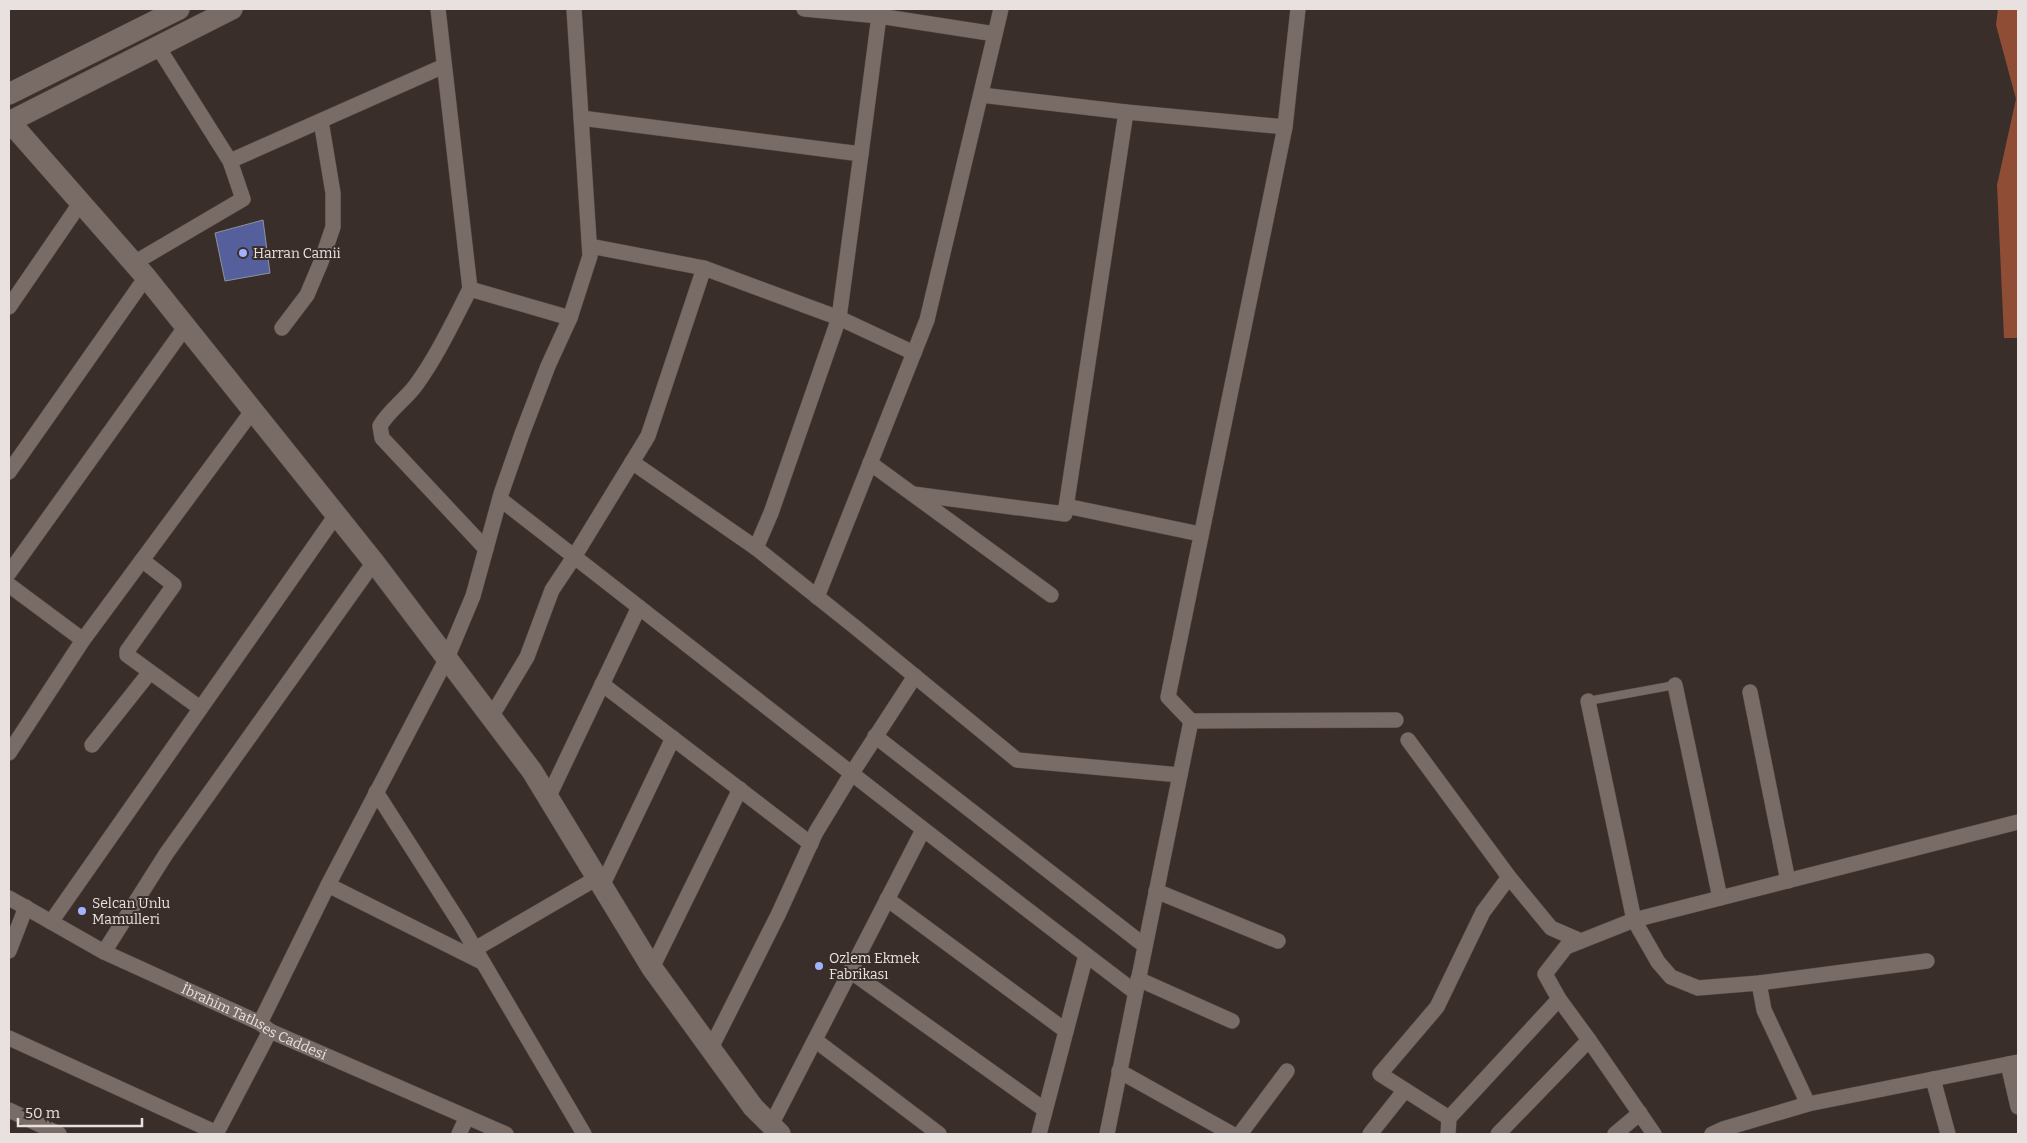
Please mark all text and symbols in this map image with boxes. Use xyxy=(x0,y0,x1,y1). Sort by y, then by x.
place label: Harran Camii xyxy=(253,245,341,262)
marker: Harran Camii xyxy=(237,247,249,259)
place label: Selcan Unlu Mamulleri xyxy=(92,895,171,928)
marker: Selcan Unlu Mamulleri xyxy=(76,905,88,917)
place label: Ozlem Ekmek Fabrikası xyxy=(829,950,919,983)
marker: Ozlem Ekmek Fabrikası xyxy=(813,960,825,972)
street label: İbrahim Tatlıses Caddesi xyxy=(179,980,329,1063)
scale bar xyxy=(18,1096,141,1128)
text: 50 m xyxy=(25,1104,61,1122)

